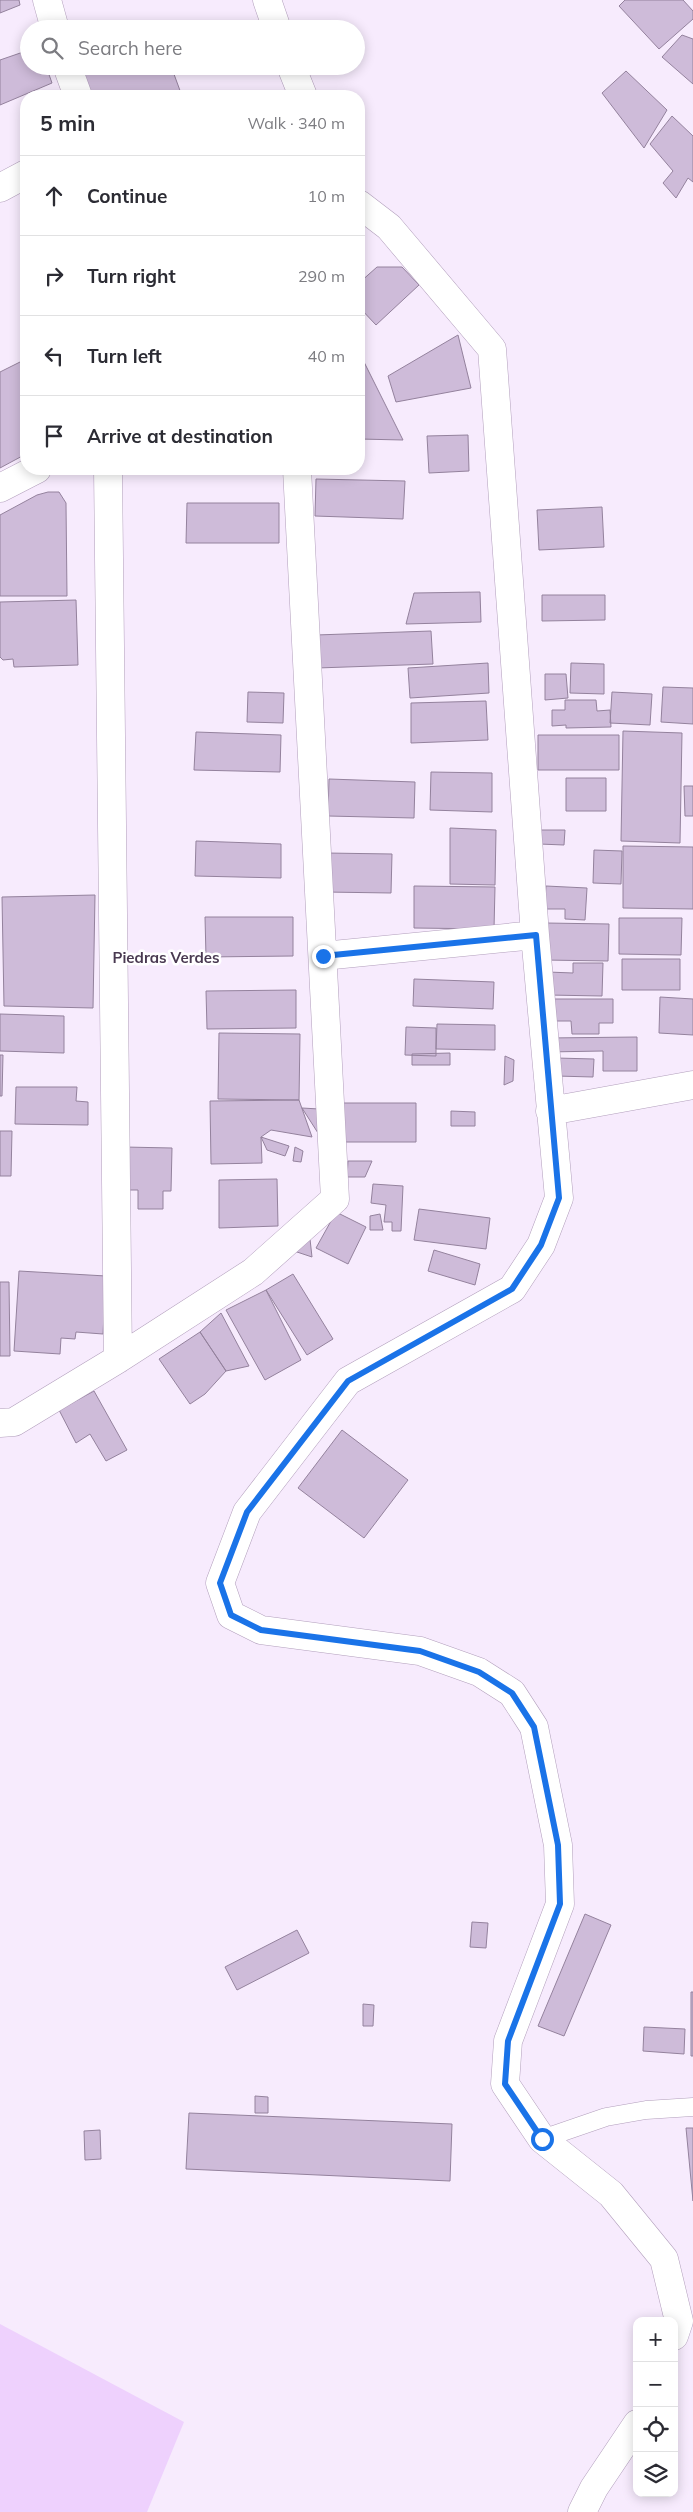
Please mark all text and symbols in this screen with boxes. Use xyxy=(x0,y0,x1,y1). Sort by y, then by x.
search box xyxy=(20,20,365,75)
icon: search xyxy=(38,34,66,62)
text: Search here xyxy=(78,36,182,60)
text: 5 min xyxy=(40,110,95,136)
text: Walk · 340 m xyxy=(247,113,345,133)
icon: ahead xyxy=(40,182,68,210)
text: Continue xyxy=(87,184,167,208)
text: 10 m xyxy=(308,186,345,206)
icon: right xyxy=(40,262,68,290)
text: Turn right xyxy=(87,264,176,288)
text: 290 m xyxy=(298,266,345,286)
icon: left xyxy=(40,342,68,370)
text: Turn left xyxy=(87,344,162,368)
text: 40 m xyxy=(308,346,345,366)
icon: arrive xyxy=(40,422,68,450)
text: Arrive at destination xyxy=(87,424,273,448)
route end xyxy=(312,945,335,968)
district label: Piedras Verdes xyxy=(112,948,220,967)
route start xyxy=(531,2128,554,2151)
map controls xyxy=(633,2317,678,2497)
button: + xyxy=(633,2317,678,2362)
button: − xyxy=(633,2362,678,2407)
button: locate xyxy=(633,2407,678,2452)
button: layers xyxy=(633,2452,678,2497)

